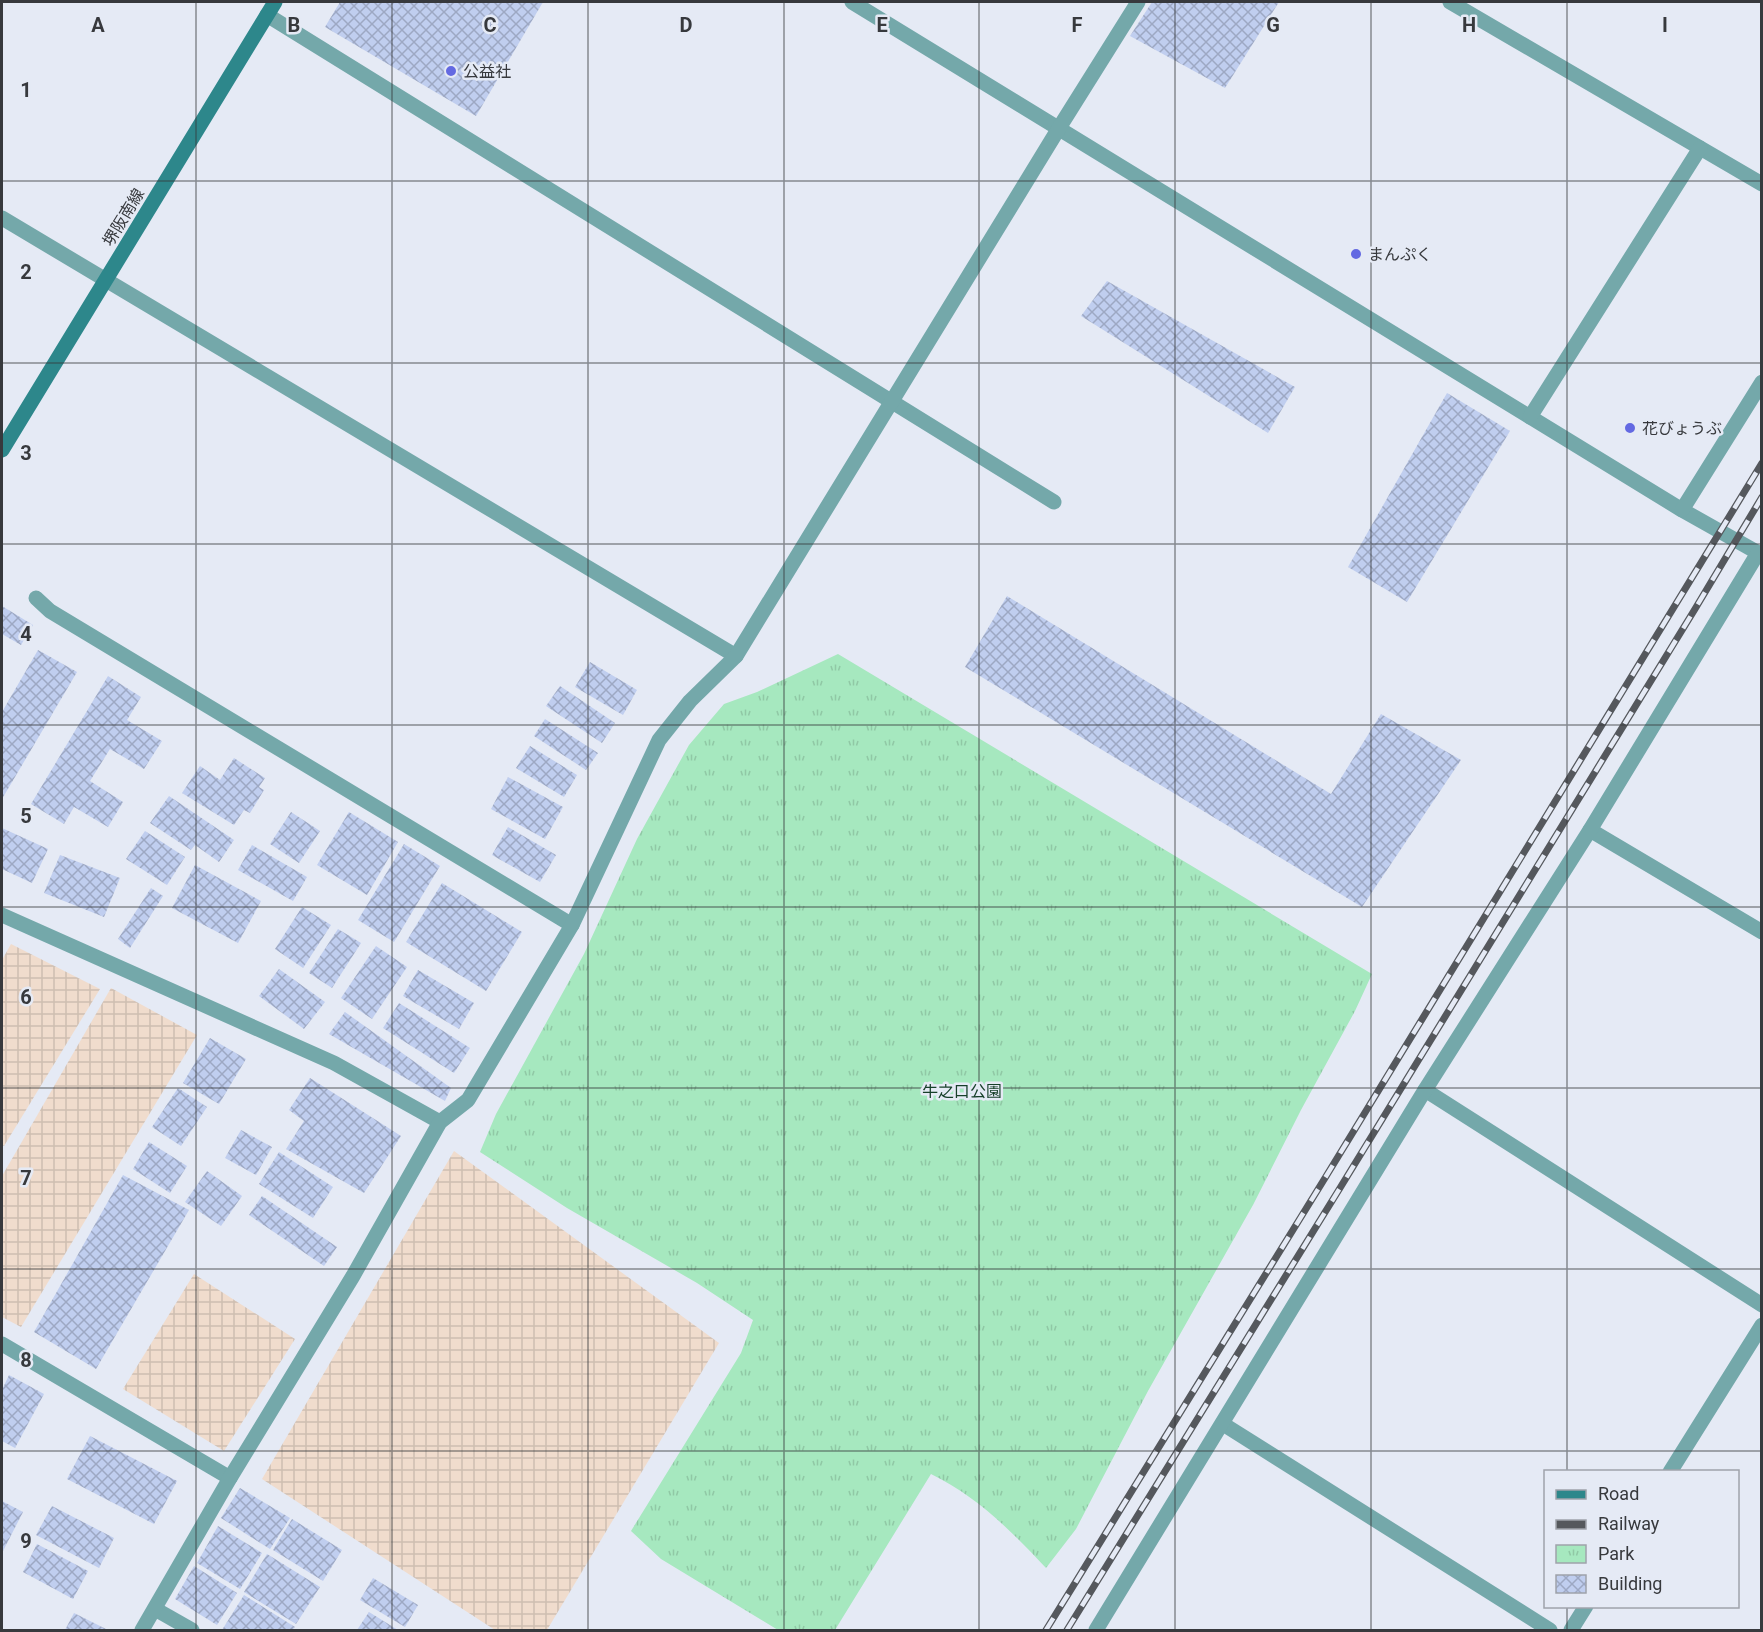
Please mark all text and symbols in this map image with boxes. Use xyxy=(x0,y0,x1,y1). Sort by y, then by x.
text: A xyxy=(91,13,105,37)
text: B xyxy=(288,13,300,37)
text: C xyxy=(483,13,497,37)
text: D xyxy=(680,13,693,37)
text: E xyxy=(876,13,888,37)
text: F xyxy=(1072,13,1083,37)
text: G xyxy=(1266,13,1280,37)
text: H xyxy=(1462,13,1476,37)
text: I xyxy=(1662,13,1668,37)
place label: 公益社 xyxy=(463,62,511,81)
marker: 公益社 xyxy=(444,64,458,78)
text: 1 xyxy=(20,78,32,102)
street label: 堺阪南線 xyxy=(99,185,148,250)
place label: まんぷく xyxy=(1368,245,1432,264)
marker: まんぷく xyxy=(1349,247,1363,261)
text: 2 xyxy=(20,260,32,284)
place label: 花びょうぶ xyxy=(1642,419,1722,438)
marker: 花びょうぶ xyxy=(1623,421,1637,435)
text: 3 xyxy=(20,441,32,465)
text: 4 xyxy=(20,622,32,646)
text: 5 xyxy=(20,804,32,828)
text: 6 xyxy=(20,985,32,1009)
park label: 牛之口公園 xyxy=(922,1082,1002,1101)
text: 7 xyxy=(20,1166,32,1190)
text: 8 xyxy=(20,1348,32,1372)
legend xyxy=(1544,1470,1739,1608)
text: Road xyxy=(1598,1483,1639,1504)
text: Railway xyxy=(1598,1513,1660,1534)
text: 9 xyxy=(20,1529,32,1553)
text: Park xyxy=(1598,1543,1635,1564)
text: Building xyxy=(1598,1573,1662,1594)

